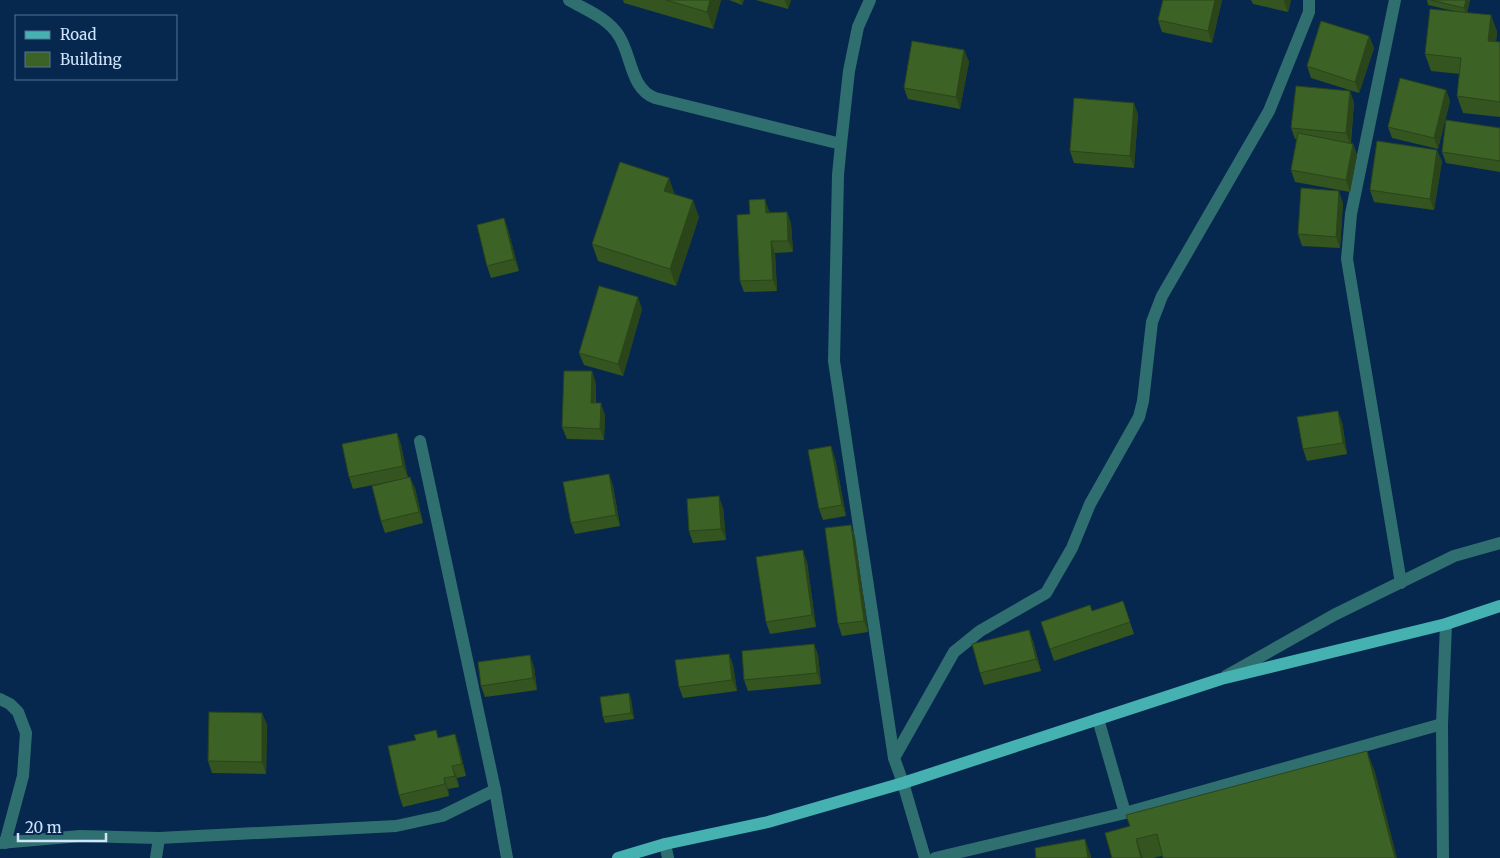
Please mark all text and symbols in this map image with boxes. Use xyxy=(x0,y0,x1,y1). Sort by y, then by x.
legend xyxy=(15,15,178,80)
text: Road xyxy=(60,25,96,44)
text: Building xyxy=(60,50,122,69)
scale bar xyxy=(18,810,105,842)
text: 20 m xyxy=(25,818,62,837)

